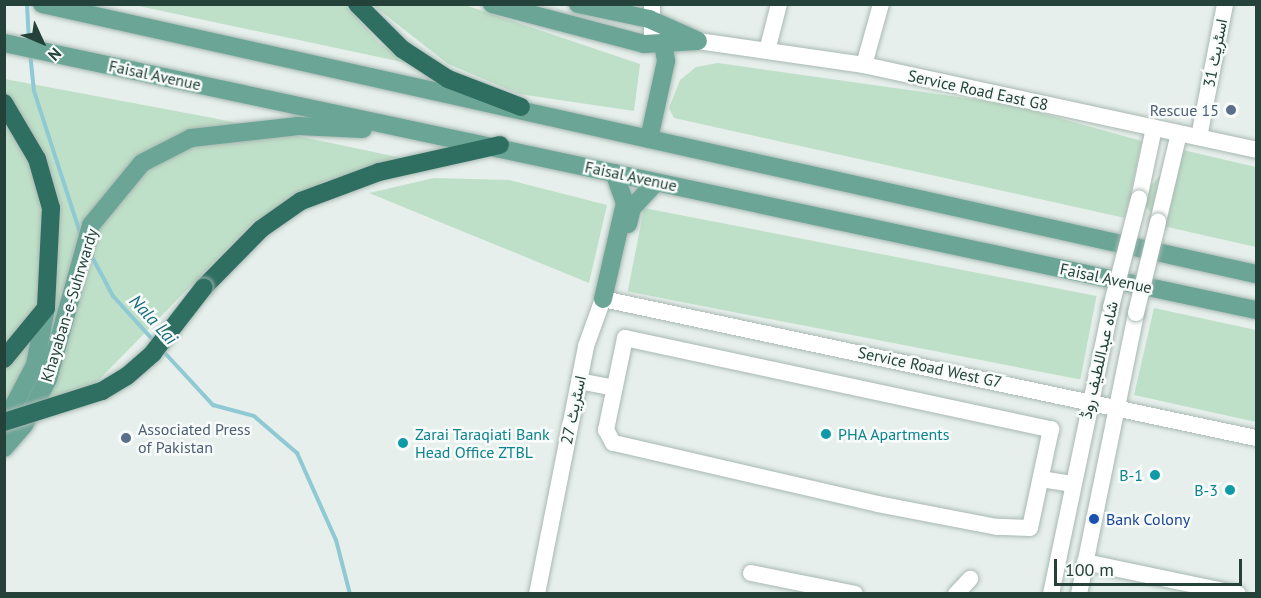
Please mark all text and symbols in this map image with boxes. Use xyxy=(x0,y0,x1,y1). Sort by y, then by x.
north arrow xyxy=(12,12,72,72)
street label: اسٹریٹ 31 xyxy=(1199,17,1231,89)
text: N xyxy=(44,44,66,65)
street label: Faisal Avenue xyxy=(107,56,203,94)
street label: Service Road East G8 xyxy=(906,66,1050,114)
place label: Rescue 15 xyxy=(1150,100,1219,120)
marker: Rescue 15 xyxy=(1224,103,1238,117)
street label: Faisal Avenue xyxy=(583,157,679,195)
street label: Khayaban-e-Suhrwardy xyxy=(37,226,101,384)
street label: Faisal Avenue xyxy=(1058,259,1154,297)
water label: Nala Lai xyxy=(124,291,182,349)
street label: شاہ عبداللطیف روڈ xyxy=(1076,299,1122,421)
street label: Service Road West G7 xyxy=(856,342,1004,392)
street label: اسٹریٹ 27 xyxy=(556,374,590,446)
place label: Associated Press of Pakistan xyxy=(138,419,251,457)
place label: Zarai Taraqiati Bank Head Office ZTBL xyxy=(415,424,550,462)
place label: PHA Apartments xyxy=(838,424,951,444)
marker: PHA Apartments xyxy=(819,427,833,441)
marker: Associated Press of Pakistan xyxy=(119,431,133,445)
marker: Zarai Taraqiati Bank Head Office ZTBL xyxy=(396,436,410,450)
place label: B-1 xyxy=(1119,465,1143,485)
marker: B-1 xyxy=(1148,468,1162,482)
place label: B-3 xyxy=(1194,480,1218,500)
marker: B-3 xyxy=(1223,483,1237,497)
place label: Bank Colony xyxy=(1106,509,1191,529)
marker: Bank Colony xyxy=(1087,512,1101,526)
scale bar xyxy=(1057,547,1244,585)
text: 100 m xyxy=(1065,558,1114,581)

